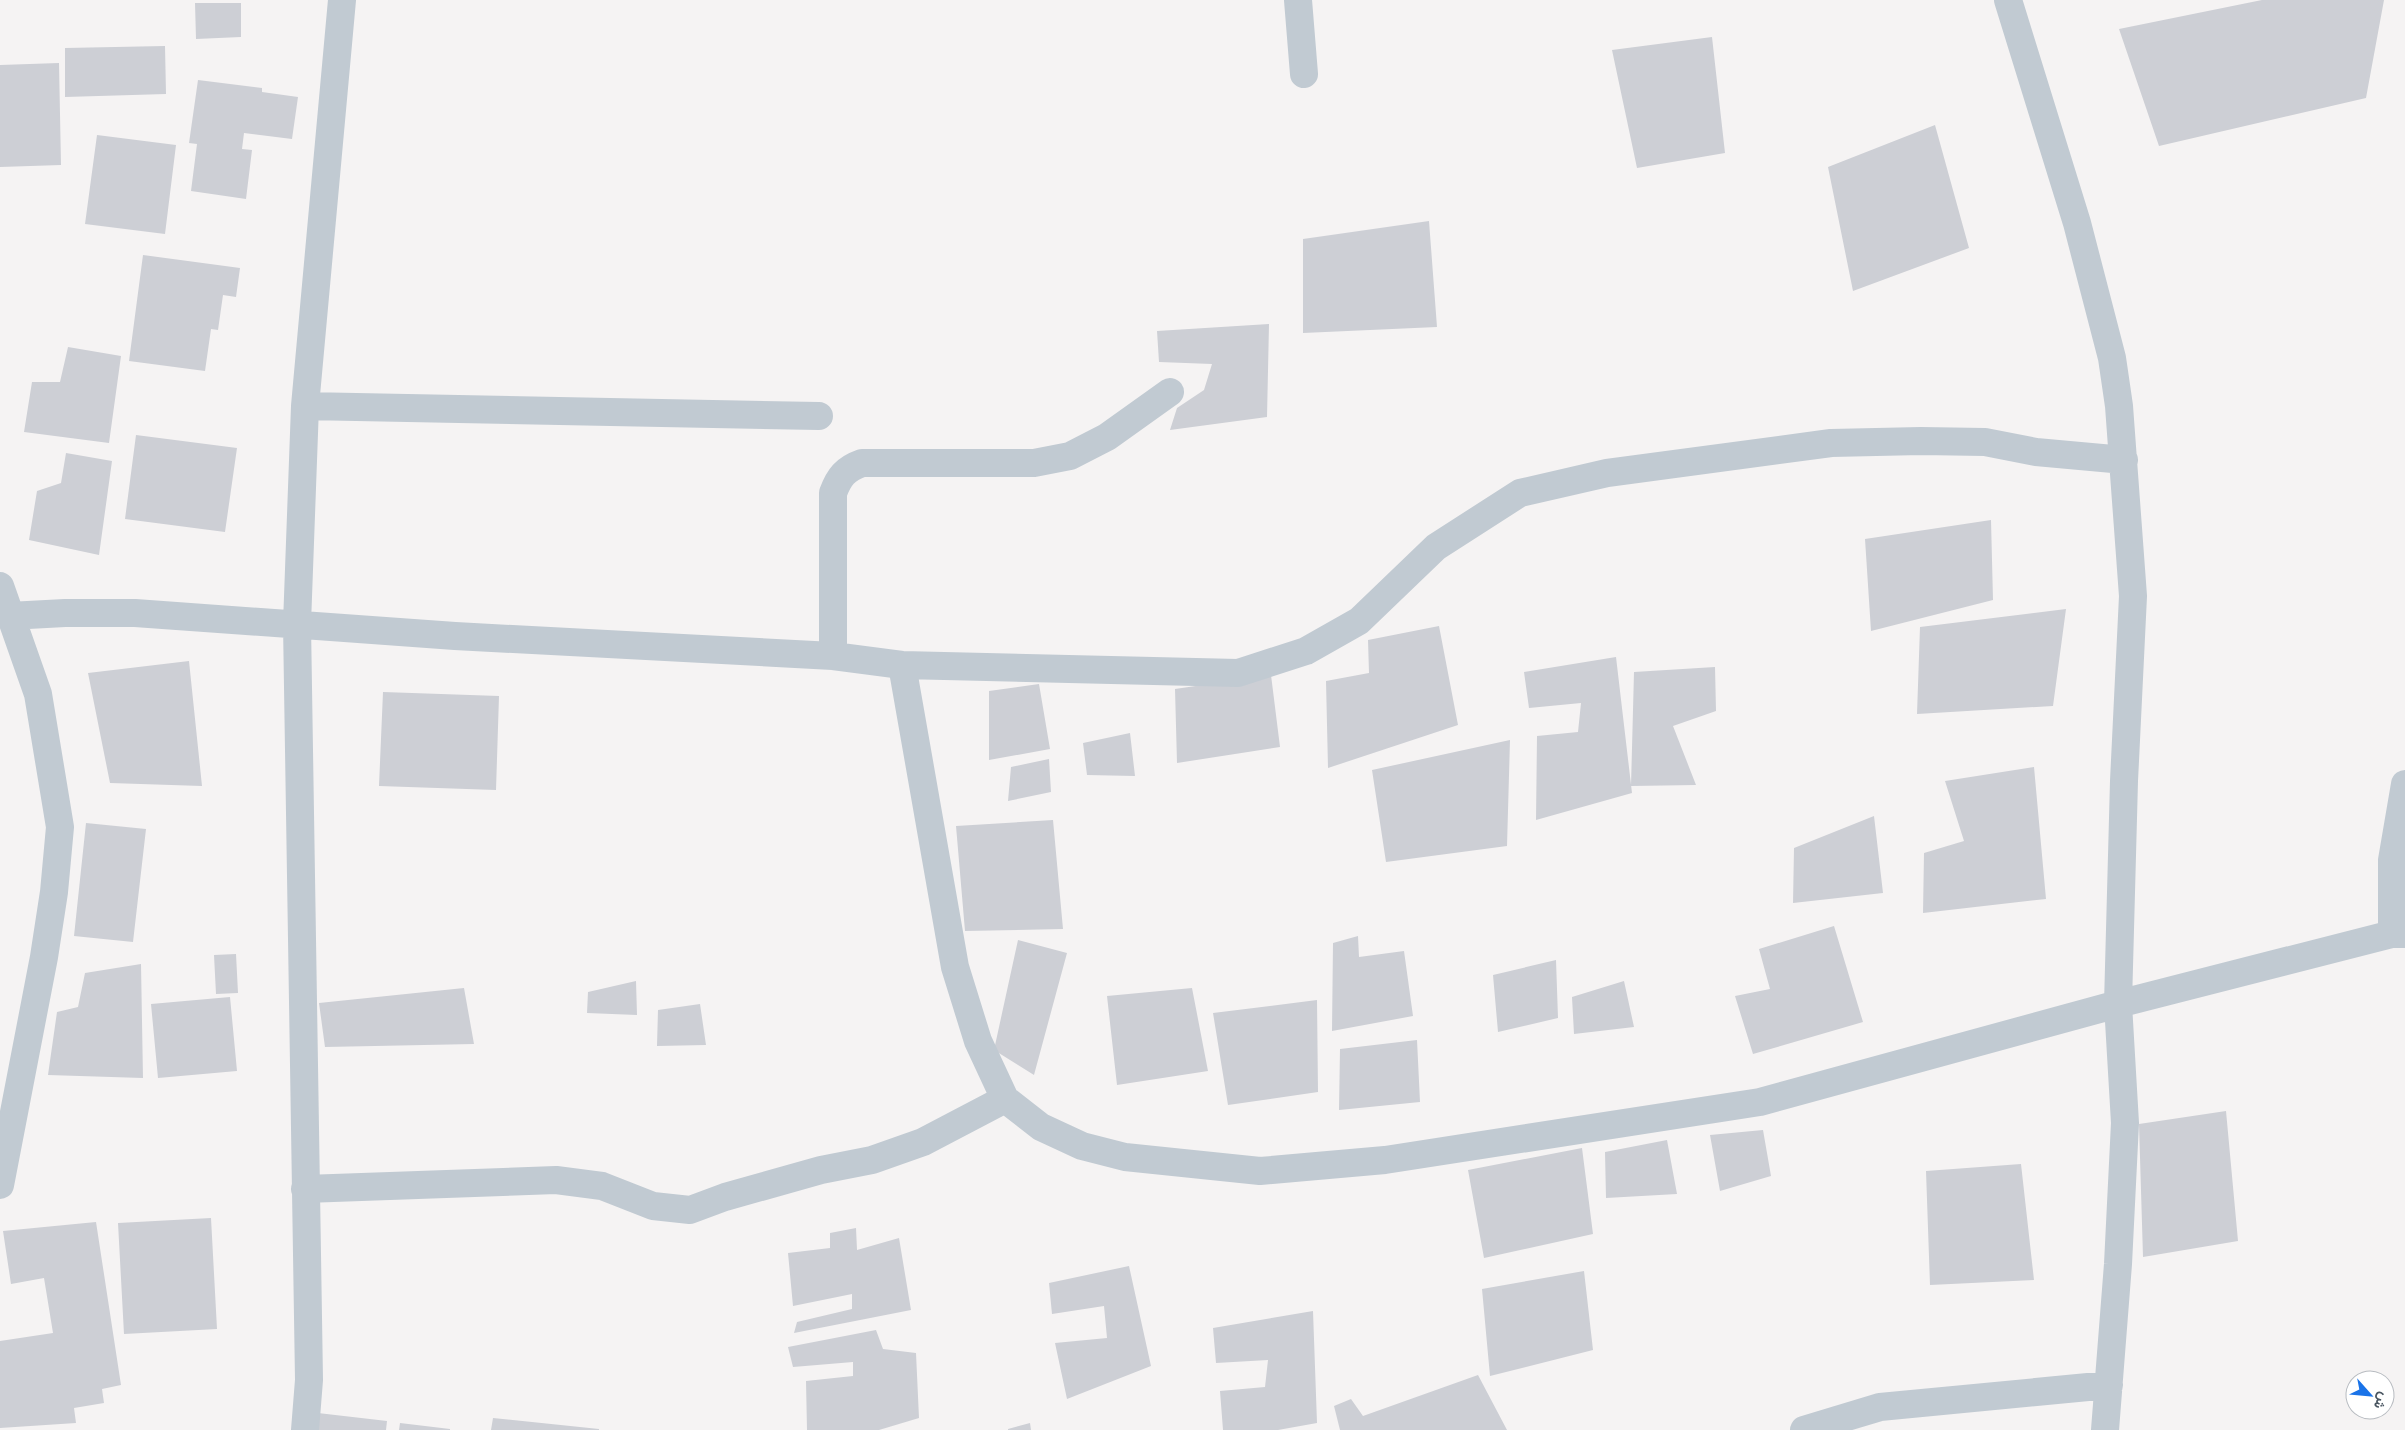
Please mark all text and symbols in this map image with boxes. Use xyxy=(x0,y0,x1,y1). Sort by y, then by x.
north arrow xyxy=(2345,1370,2395,1420)
text: ش xyxy=(2368,1388,2393,1413)

